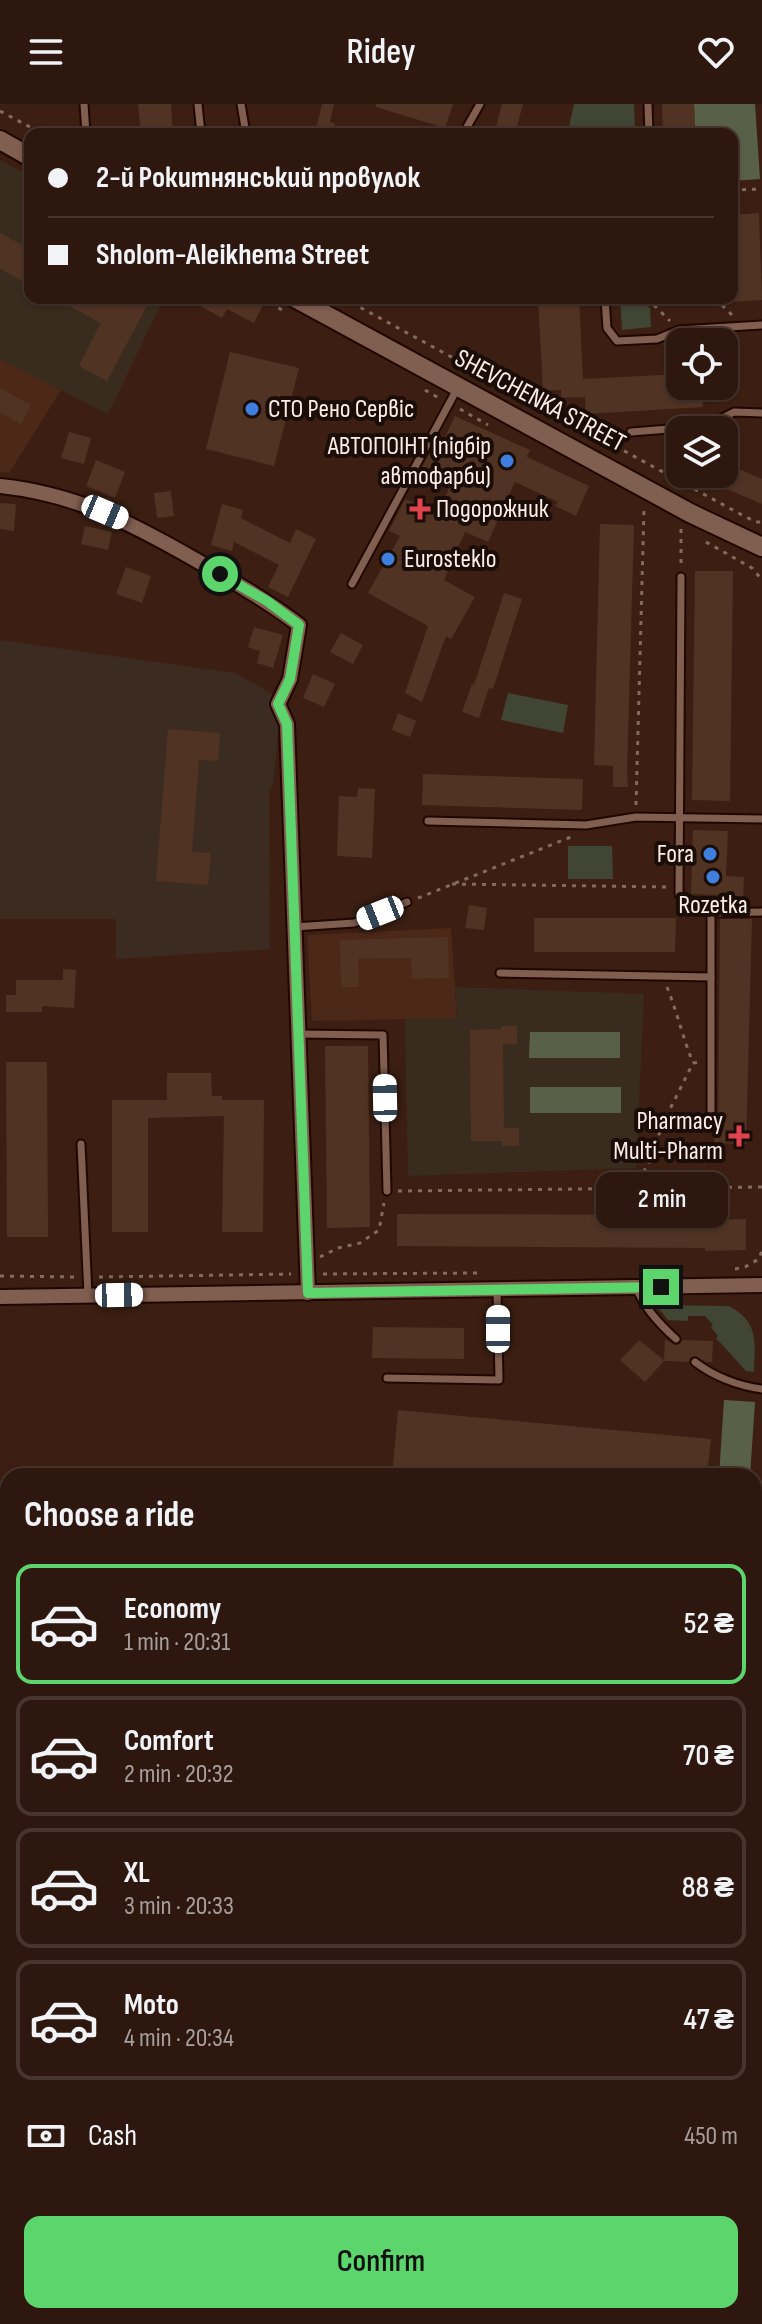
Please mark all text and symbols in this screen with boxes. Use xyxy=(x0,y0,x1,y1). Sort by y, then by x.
icon: menu xyxy=(24,30,68,74)
icon: heart xyxy=(694,30,738,74)
text: Ridey xyxy=(347,31,415,74)
text: 2-й Рокитнянський провулок xyxy=(96,160,420,196)
text: Sholom-Aleikhema Street xyxy=(96,237,369,273)
map controls xyxy=(666,328,738,488)
button: locate xyxy=(666,328,738,400)
street label: SHEVCHENKA STREET xyxy=(449,343,631,459)
place label: СТО Рено Сервіс xyxy=(268,394,414,425)
marker: СТО Рено Сервіс xyxy=(243,400,261,418)
button: layers xyxy=(666,416,738,488)
place label: АВТОПОІНТ (підбір автофарби) xyxy=(327,431,491,492)
marker: АВТОПОІНТ (підбір автофарби) xyxy=(498,452,516,470)
car xyxy=(78,492,132,532)
place label: Подорожник xyxy=(436,494,549,525)
marker: Подорожник xyxy=(411,500,429,518)
place label: Eurosteklo xyxy=(404,544,496,575)
marker: Eurosteklo xyxy=(379,550,397,568)
route start xyxy=(202,556,238,592)
place label: Fora xyxy=(657,839,694,870)
marker: Fora xyxy=(701,845,719,863)
marker: Rozetka xyxy=(704,868,722,886)
place label: Rozetka xyxy=(678,890,748,921)
car xyxy=(353,893,407,933)
car xyxy=(373,1074,397,1122)
place label: Pharmacy Multi-Pharm xyxy=(613,1106,723,1167)
marker: Pharmacy Multi-Pharm xyxy=(730,1127,748,1145)
callout: 2 min xyxy=(595,1171,727,1227)
text: 2 min xyxy=(638,1184,686,1215)
route end xyxy=(643,1269,679,1305)
car xyxy=(95,1283,143,1307)
car xyxy=(486,1305,510,1353)
text: Choose a ride xyxy=(24,1494,195,1537)
icon: car xyxy=(28,1588,100,1660)
text: Economy xyxy=(124,1591,221,1627)
text: 52 ₴ xyxy=(684,1606,734,1642)
text: 1 min · 20:31 xyxy=(124,1627,230,1658)
icon: car xyxy=(28,1720,100,1792)
text: Comfort xyxy=(124,1723,214,1759)
text: 70 ₴ xyxy=(683,1738,734,1774)
text: 2 min · 20:32 xyxy=(124,1759,234,1790)
icon: car xyxy=(28,1852,100,1924)
text: XL xyxy=(124,1855,150,1891)
text: 88 ₴ xyxy=(682,1870,734,1906)
text: 3 min · 20:33 xyxy=(124,1891,234,1922)
icon: car xyxy=(28,1984,100,2056)
text: Moto xyxy=(124,1987,179,2023)
text: 47 ₴ xyxy=(684,2002,734,2038)
text: 4 min · 20:34 xyxy=(124,2023,234,2054)
icon: cash xyxy=(24,2114,68,2158)
text: Cash xyxy=(88,2118,137,2154)
text: 450 m xyxy=(684,2121,738,2152)
button: Confirm xyxy=(24,2216,738,2308)

